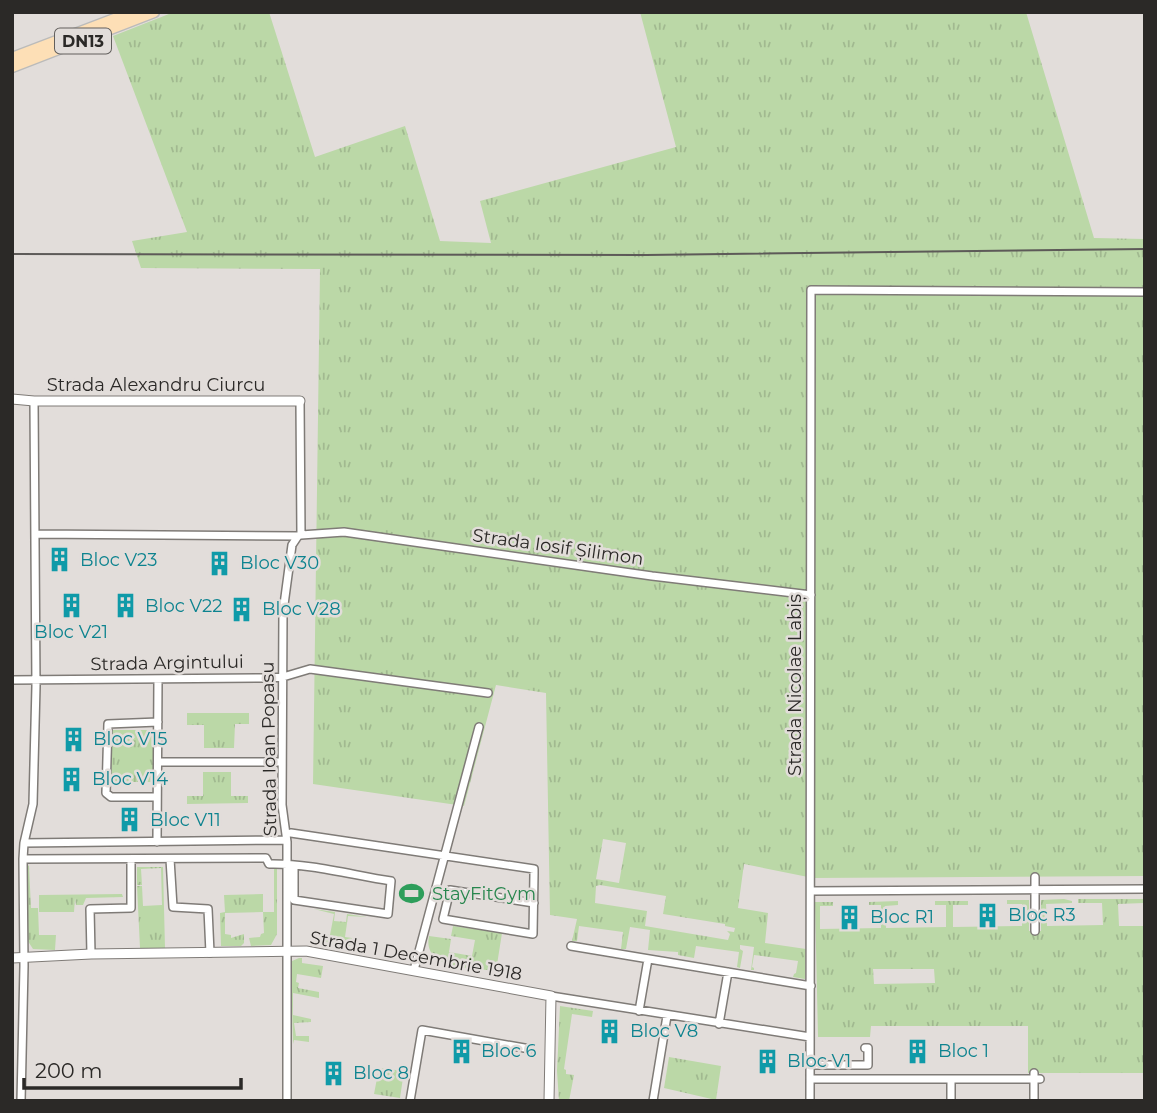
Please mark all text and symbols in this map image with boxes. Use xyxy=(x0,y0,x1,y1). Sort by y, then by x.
road number: DN13 xyxy=(55,28,111,54)
street label: Strada Alexandru Ciurcu xyxy=(47,374,265,396)
street label: Strada Iosif Șilimon xyxy=(471,524,645,571)
building icon: Bloc V23 xyxy=(46,546,74,574)
place label: Bloc V23 xyxy=(80,549,158,571)
building icon: Bloc V30 xyxy=(206,549,234,577)
place label: Bloc V30 xyxy=(240,552,319,574)
building icon: Bloc V21 xyxy=(57,591,85,619)
building icon: Bloc V22 xyxy=(111,592,139,620)
street label: Strada Nicolae Labiș xyxy=(784,594,807,776)
place label: Bloc V22 xyxy=(145,595,223,617)
building icon: Bloc V28 xyxy=(228,595,256,623)
place label: Bloc V28 xyxy=(262,598,341,620)
place label: Bloc V21 xyxy=(34,621,108,643)
street label: Strada Argintului xyxy=(90,651,244,675)
street label: Strada Ioan Popasu xyxy=(256,661,282,837)
building icon: Bloc V15 xyxy=(59,725,87,753)
place label: Bloc V15 xyxy=(93,728,167,750)
building icon: Bloc V14 xyxy=(58,765,86,793)
place label: Bloc V14 xyxy=(92,768,168,790)
building icon: Bloc V11 xyxy=(116,806,144,834)
place label: Bloc V11 xyxy=(150,809,221,831)
sports icon: StayFitGym xyxy=(398,880,426,908)
place label: StayFitGym xyxy=(432,883,536,905)
building icon: Bloc R3 xyxy=(974,901,1002,929)
building icon: Bloc R1 xyxy=(836,903,864,931)
place label: Bloc R3 xyxy=(1008,904,1076,926)
place label: Bloc R1 xyxy=(870,906,934,928)
street label: Strada 1 Decembrie 1918 xyxy=(308,926,524,986)
building icon: Bloc V8 xyxy=(596,1017,624,1045)
place label: Bloc V8 xyxy=(630,1020,698,1042)
building icon: Bloc 6 xyxy=(447,1037,475,1065)
building icon: Bloc 1 xyxy=(904,1037,932,1065)
place label: Bloc 6 xyxy=(481,1040,537,1062)
place label: Bloc 1 xyxy=(938,1040,989,1062)
scale bar xyxy=(24,1046,242,1090)
building icon: Bloc V1 xyxy=(753,1047,781,1075)
place label: Bloc V1 xyxy=(787,1050,851,1072)
text: 200 m xyxy=(35,1058,102,1083)
building icon: Bloc 8 xyxy=(319,1059,347,1087)
place label: Bloc 8 xyxy=(353,1062,409,1084)

